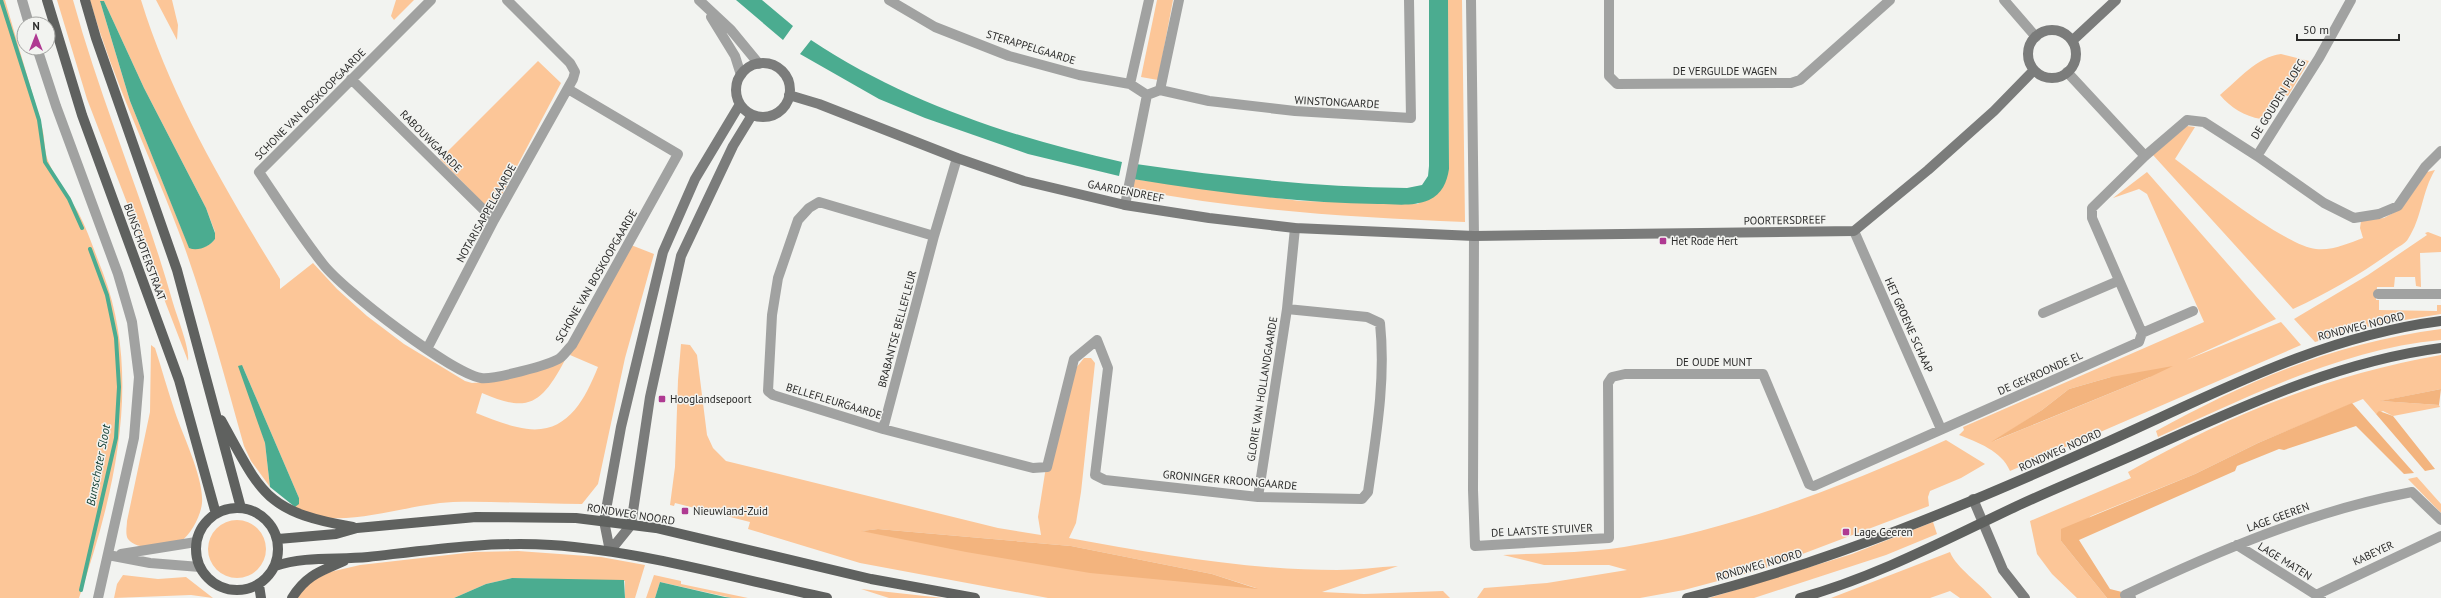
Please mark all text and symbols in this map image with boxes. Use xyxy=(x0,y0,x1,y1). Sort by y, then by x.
north arrow xyxy=(16,16,56,56)
scale bar xyxy=(2297,16,2399,42)
text: N xyxy=(32,19,40,33)
text: 50 m xyxy=(2303,22,2329,37)
street label: STERAPPELGAARDE xyxy=(985,27,1078,67)
street label: SCHONE VAN BOSKOOPGAARDE xyxy=(251,45,369,163)
street label: DE GOUDEN PLOEG xyxy=(2248,56,2308,142)
street label: DE VERGULDE WAGEN xyxy=(1673,64,1777,78)
street label: WINSTONGAARDE xyxy=(1294,93,1380,111)
street label: RABOUWGAARDE xyxy=(397,107,465,175)
street label: NOTARISAPPELGAARDE xyxy=(453,161,519,265)
street label: GAARDENDREEF xyxy=(1086,177,1166,205)
street label: BUNSCHOTERSTRAAT xyxy=(121,201,169,303)
street label: SCHONE VAN BOSKOOPGAARDE xyxy=(552,207,640,345)
street label: POORTERSDREEF xyxy=(1744,212,1827,228)
place label: Het Rode Hert xyxy=(1671,234,1738,248)
marker: Het Rode Hert xyxy=(1658,236,1668,246)
street label: BRABANTSE BELLEFLEUR xyxy=(875,268,920,389)
street label: HET GROENE SCHAAP xyxy=(1882,275,1936,375)
street label: RONDWEG NOORD xyxy=(2316,308,2406,344)
street label: GLORIE VAN HOLLANDGAARDE xyxy=(1244,315,1280,463)
street label: DE GEKROONDE EL xyxy=(1995,348,2085,398)
street label: DE OUDE MUNT xyxy=(1676,355,1752,369)
street label: BELLEFLEURGAARDE xyxy=(784,380,884,422)
place label: Hooglandsepoort xyxy=(670,392,752,406)
marker: Hooglandsepoort xyxy=(657,394,667,404)
water label: Bunschoter Sloot xyxy=(83,422,113,507)
street label: RONDWEG NOORD xyxy=(2017,426,2103,474)
street label: GRONINGER KROONGAARDE xyxy=(1162,467,1298,493)
street label: LAGE GEEREN xyxy=(2245,499,2311,535)
street label: RONDWEG NOORD xyxy=(586,500,676,528)
place label: Nieuwland-Zuid xyxy=(693,504,768,518)
marker: Nieuwland-Zuid xyxy=(680,506,690,516)
street label: DE LAATSTE STUIVER xyxy=(1491,520,1594,540)
place label: Lage Geeren xyxy=(1854,525,1913,539)
marker: Lage Geeren xyxy=(1841,527,1851,537)
street label: KABEYER xyxy=(2350,537,2396,569)
street label: LAGE MATEN xyxy=(2255,539,2315,583)
street label: RONDWEG NOORD xyxy=(1714,546,1804,584)

